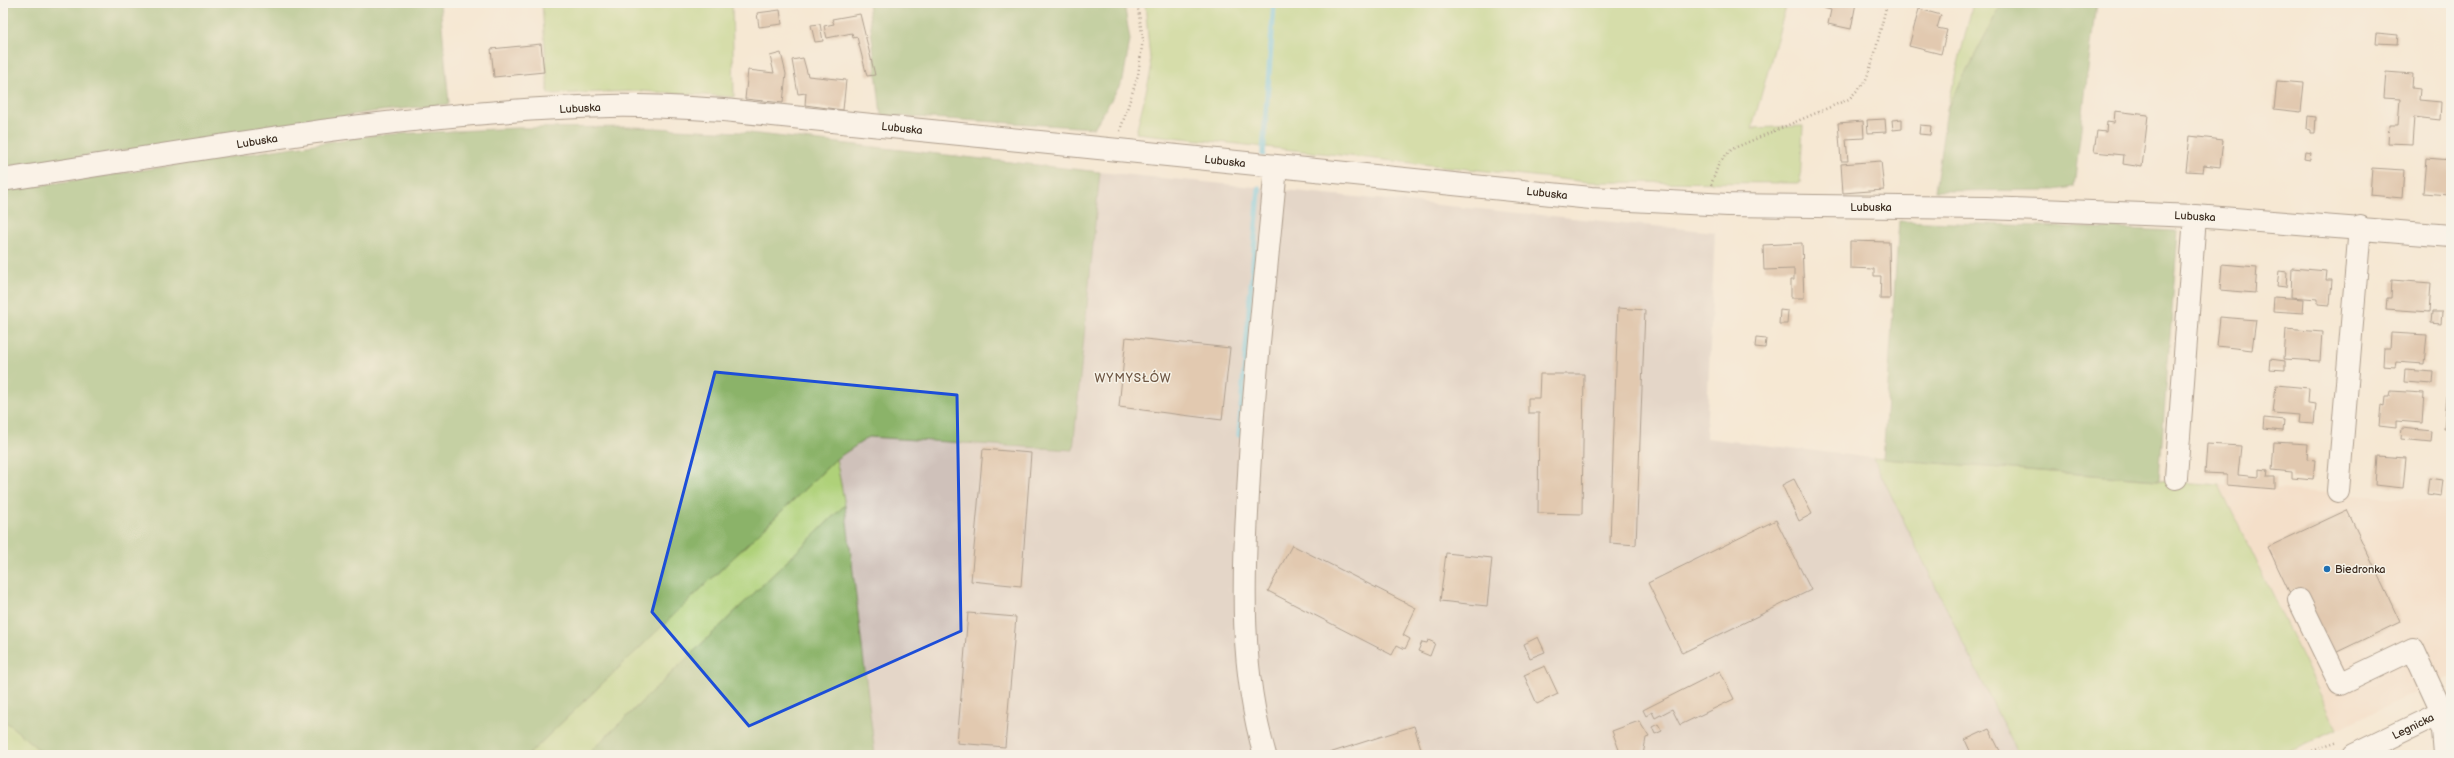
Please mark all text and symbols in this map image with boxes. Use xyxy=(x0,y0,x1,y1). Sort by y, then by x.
street label: Lubuska xyxy=(559,101,601,116)
street label: Lubuska xyxy=(881,120,923,137)
street label: Lubuska xyxy=(236,132,279,151)
street label: Lubuska xyxy=(1204,153,1246,170)
street label: Lubuska xyxy=(1526,185,1568,202)
street label: Lubuska xyxy=(1850,201,1892,214)
street label: Lubuska xyxy=(2174,209,2216,224)
district label: WYMYSŁÓW xyxy=(1094,369,1172,386)
place label: Biedronka xyxy=(2335,563,2386,576)
marker: Biedronka xyxy=(2322,564,2332,574)
street label: Legnicka xyxy=(2390,711,2436,742)

